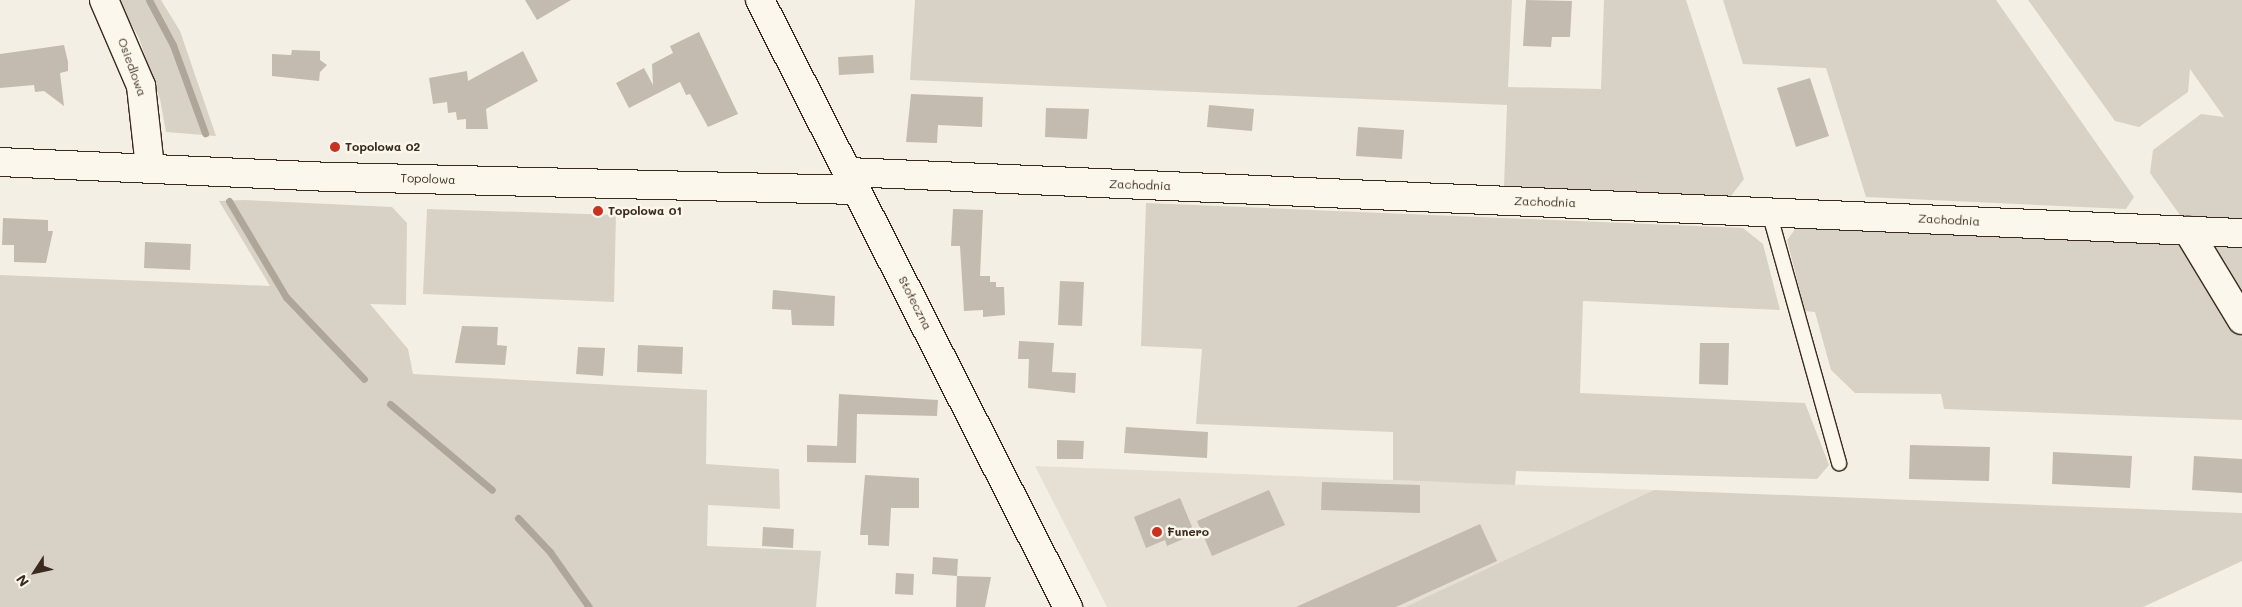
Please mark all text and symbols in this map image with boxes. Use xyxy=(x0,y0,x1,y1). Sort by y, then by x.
street label: Osiedlowa xyxy=(115,36,149,98)
place label: Topolowa 02 xyxy=(345,140,420,154)
marker: Topolowa 02 xyxy=(329,141,341,153)
street label: Topolowa xyxy=(400,171,456,187)
street label: Zachodnia xyxy=(1109,177,1171,193)
street label: Zachodnia xyxy=(1514,194,1576,210)
place label: Topolowa 01 xyxy=(608,204,682,218)
marker: Topolowa 01 xyxy=(592,205,604,217)
street label: Zachodnia xyxy=(1918,211,1980,229)
street label: Stołeczna xyxy=(895,274,935,332)
place label: Funero xyxy=(1167,525,1209,539)
marker: Funero xyxy=(1151,526,1163,538)
north arrow xyxy=(10,547,60,597)
text: N xyxy=(11,571,33,591)

